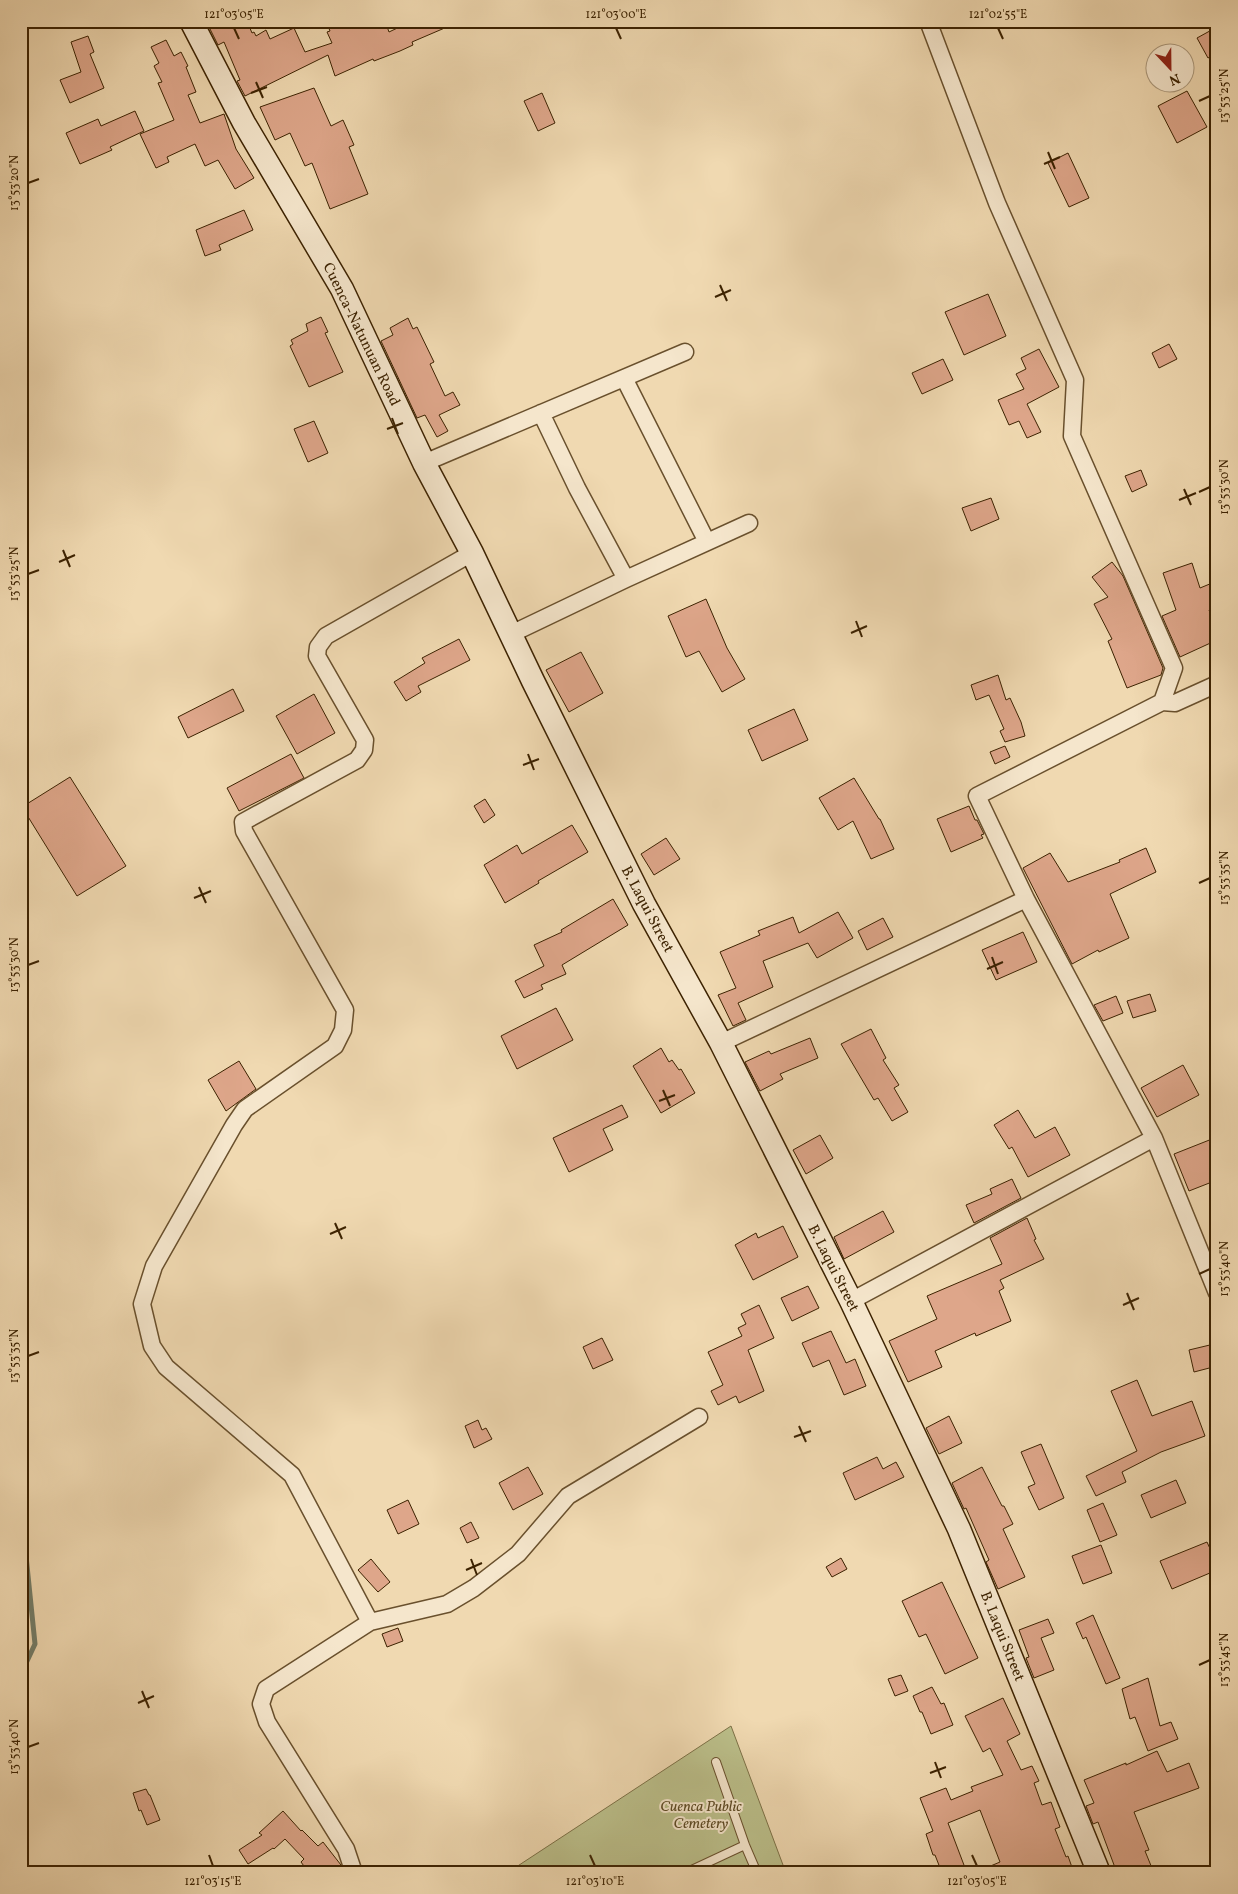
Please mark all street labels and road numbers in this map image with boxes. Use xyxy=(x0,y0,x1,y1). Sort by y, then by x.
street label: Cuenca-Natunuan Road xyxy=(317,259,405,410)
street label: B. Laqui Street xyxy=(615,863,678,957)
street label: B. Laqui Street xyxy=(802,1221,864,1316)
street label: B. Laqui Street xyxy=(974,1588,1029,1685)

